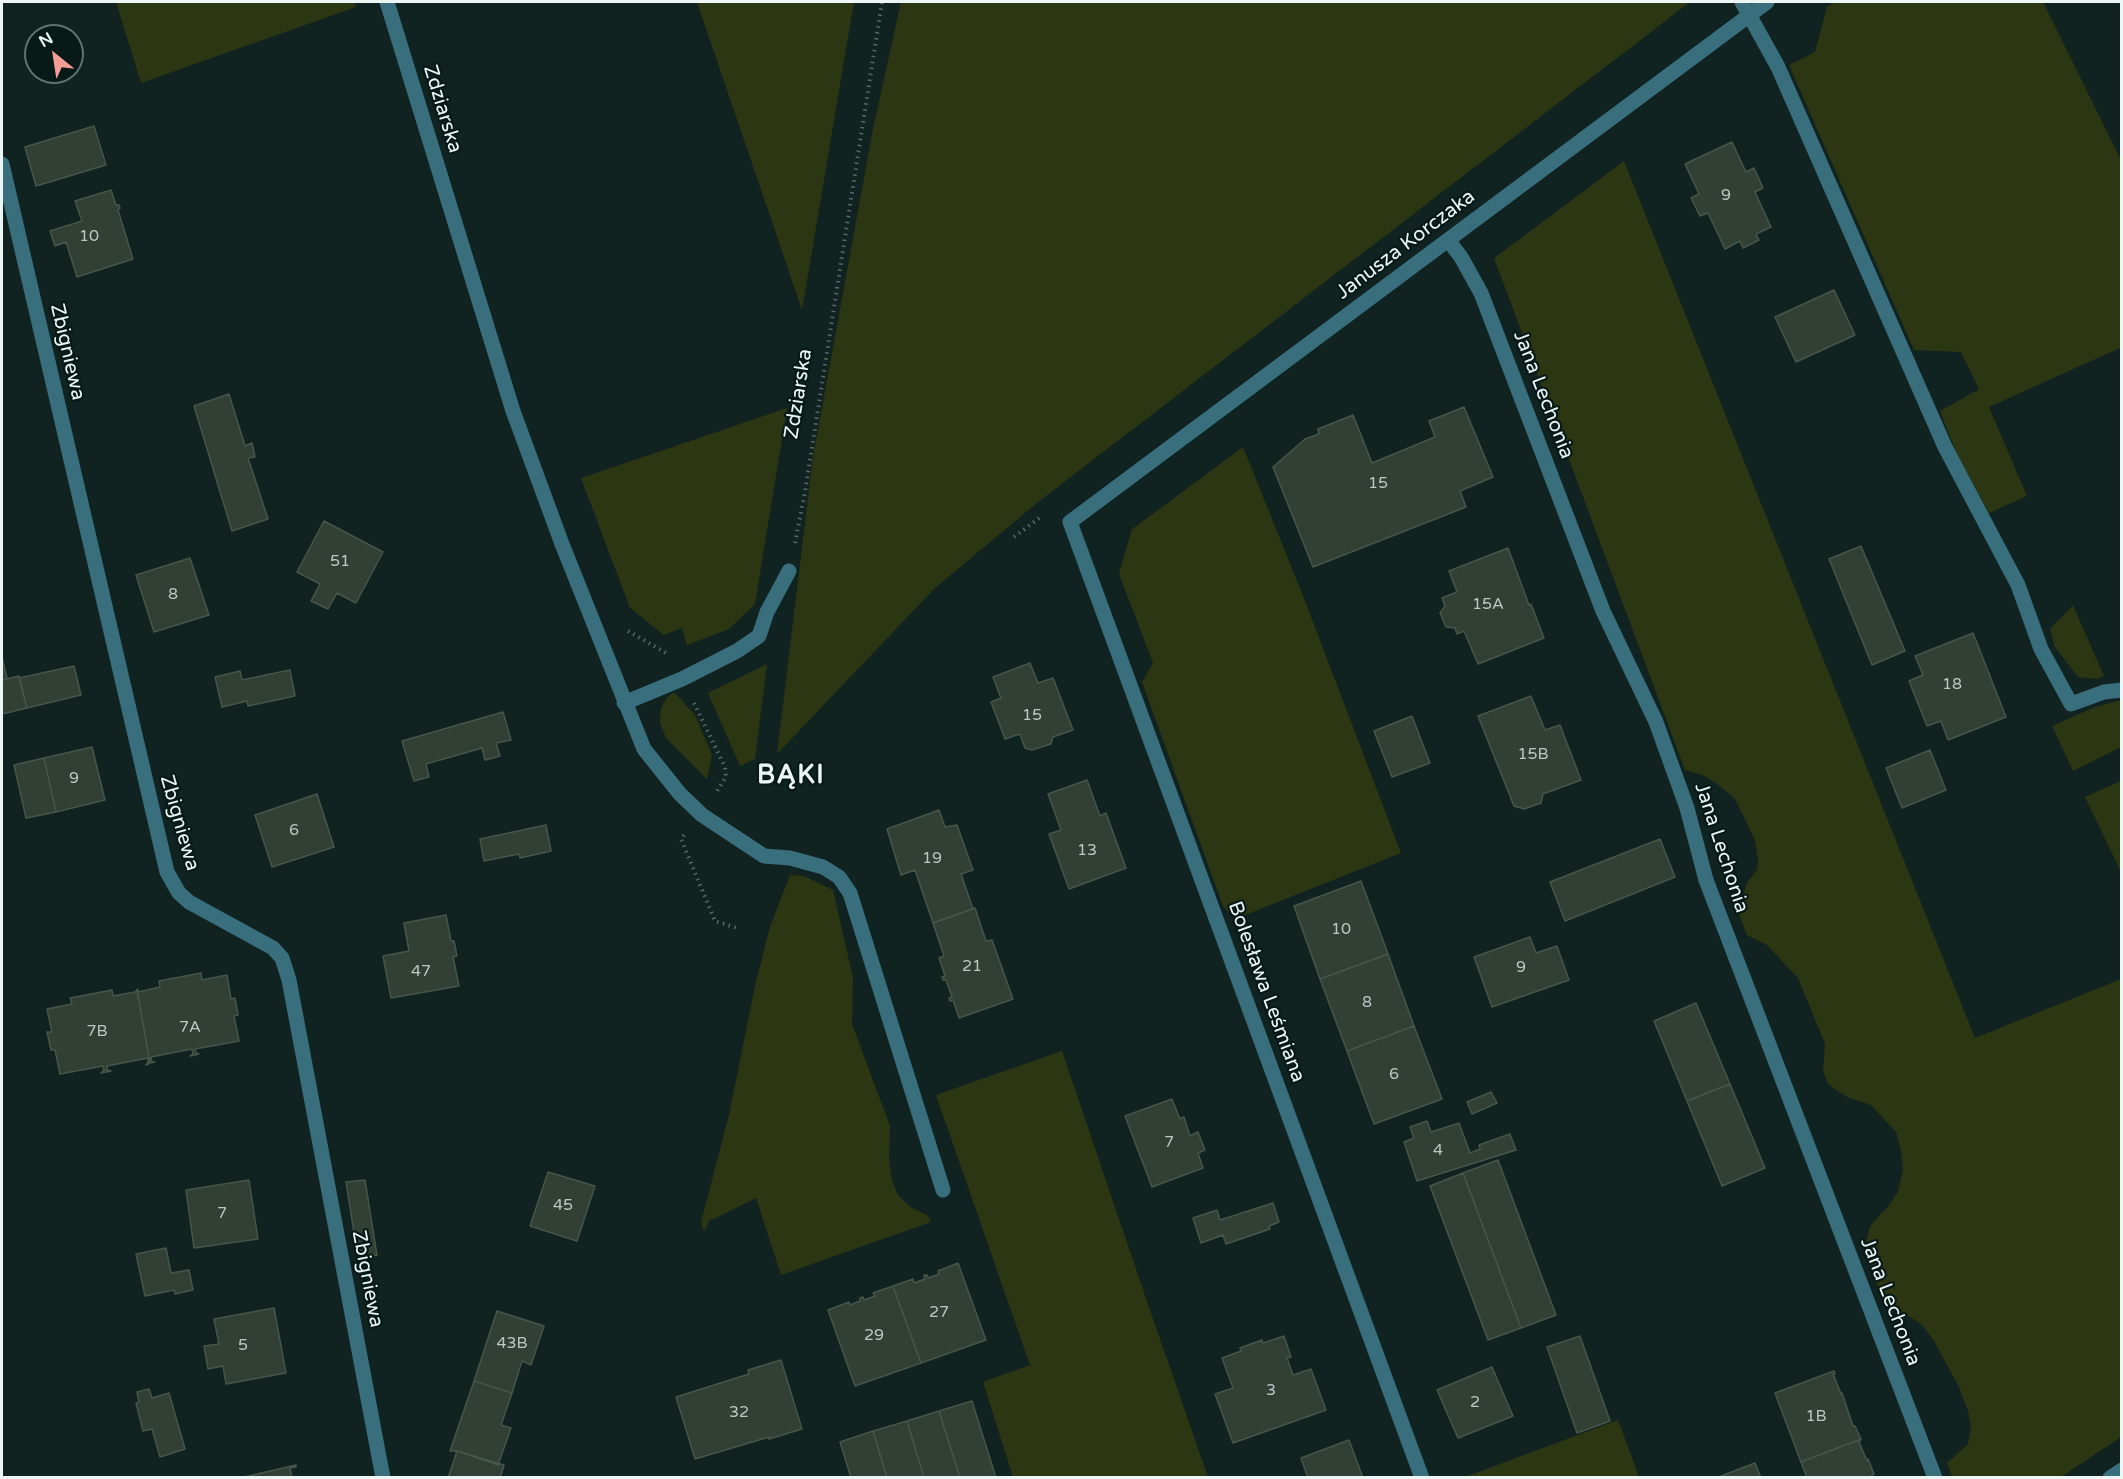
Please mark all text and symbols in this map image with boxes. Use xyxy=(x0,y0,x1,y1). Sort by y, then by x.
north arrow xyxy=(24,24,84,84)
text: N xyxy=(35,28,57,52)
street label: Zdziarska xyxy=(417,62,467,156)
street label: Janusza Korczaka xyxy=(1332,185,1480,305)
house number: 9 xyxy=(1721,186,1731,206)
house number: 10 xyxy=(79,227,99,247)
street label: Zbigniewa xyxy=(44,301,90,403)
street label: Jana Lechonia xyxy=(1508,327,1578,463)
street label: Zdziarska xyxy=(780,347,818,441)
house number: 15 xyxy=(1368,474,1388,494)
house number: 51 xyxy=(330,552,350,572)
house number: 8 xyxy=(168,585,178,605)
house number: 15A xyxy=(1472,595,1504,615)
house number: 18 xyxy=(1942,675,1962,695)
house number: 15 xyxy=(1022,706,1042,726)
house number: 15B xyxy=(1517,745,1549,765)
district label: BĄKI xyxy=(757,760,825,792)
house number: 9 xyxy=(69,769,79,789)
street label: Zbigniewa xyxy=(154,772,204,874)
street label: Jana Lechonia xyxy=(1689,780,1753,916)
house number: 6 xyxy=(289,821,299,841)
house number: 13 xyxy=(1077,841,1097,861)
house number: 19 xyxy=(922,849,942,869)
street label: Bolesława Leśmiana xyxy=(1222,898,1310,1086)
house number: 10 xyxy=(1331,920,1351,940)
house number: 21 xyxy=(962,957,982,977)
house number: 9 xyxy=(1516,958,1526,978)
house number: 47 xyxy=(411,962,431,982)
house number: 8 xyxy=(1362,993,1372,1013)
house number: 7A xyxy=(179,1018,201,1038)
house number: 7B xyxy=(86,1022,108,1042)
house number: 6 xyxy=(1389,1065,1399,1085)
house number: 7 xyxy=(1164,1133,1174,1153)
house number: 4 xyxy=(1433,1141,1443,1161)
house number: 45 xyxy=(553,1196,573,1216)
house number: 7 xyxy=(217,1204,227,1224)
street label: Zbigniewa xyxy=(346,1228,388,1330)
street label: Jana Lechonia xyxy=(1855,1234,1925,1370)
house number: 27 xyxy=(929,1303,949,1323)
house number: 29 xyxy=(864,1326,884,1346)
house number: 43B xyxy=(496,1334,528,1354)
house number: 5 xyxy=(238,1336,248,1356)
house number: 3 xyxy=(1266,1381,1276,1401)
house number: 2 xyxy=(1470,1393,1480,1413)
house number: 32 xyxy=(729,1403,749,1423)
house number: 1B xyxy=(1805,1407,1827,1427)

